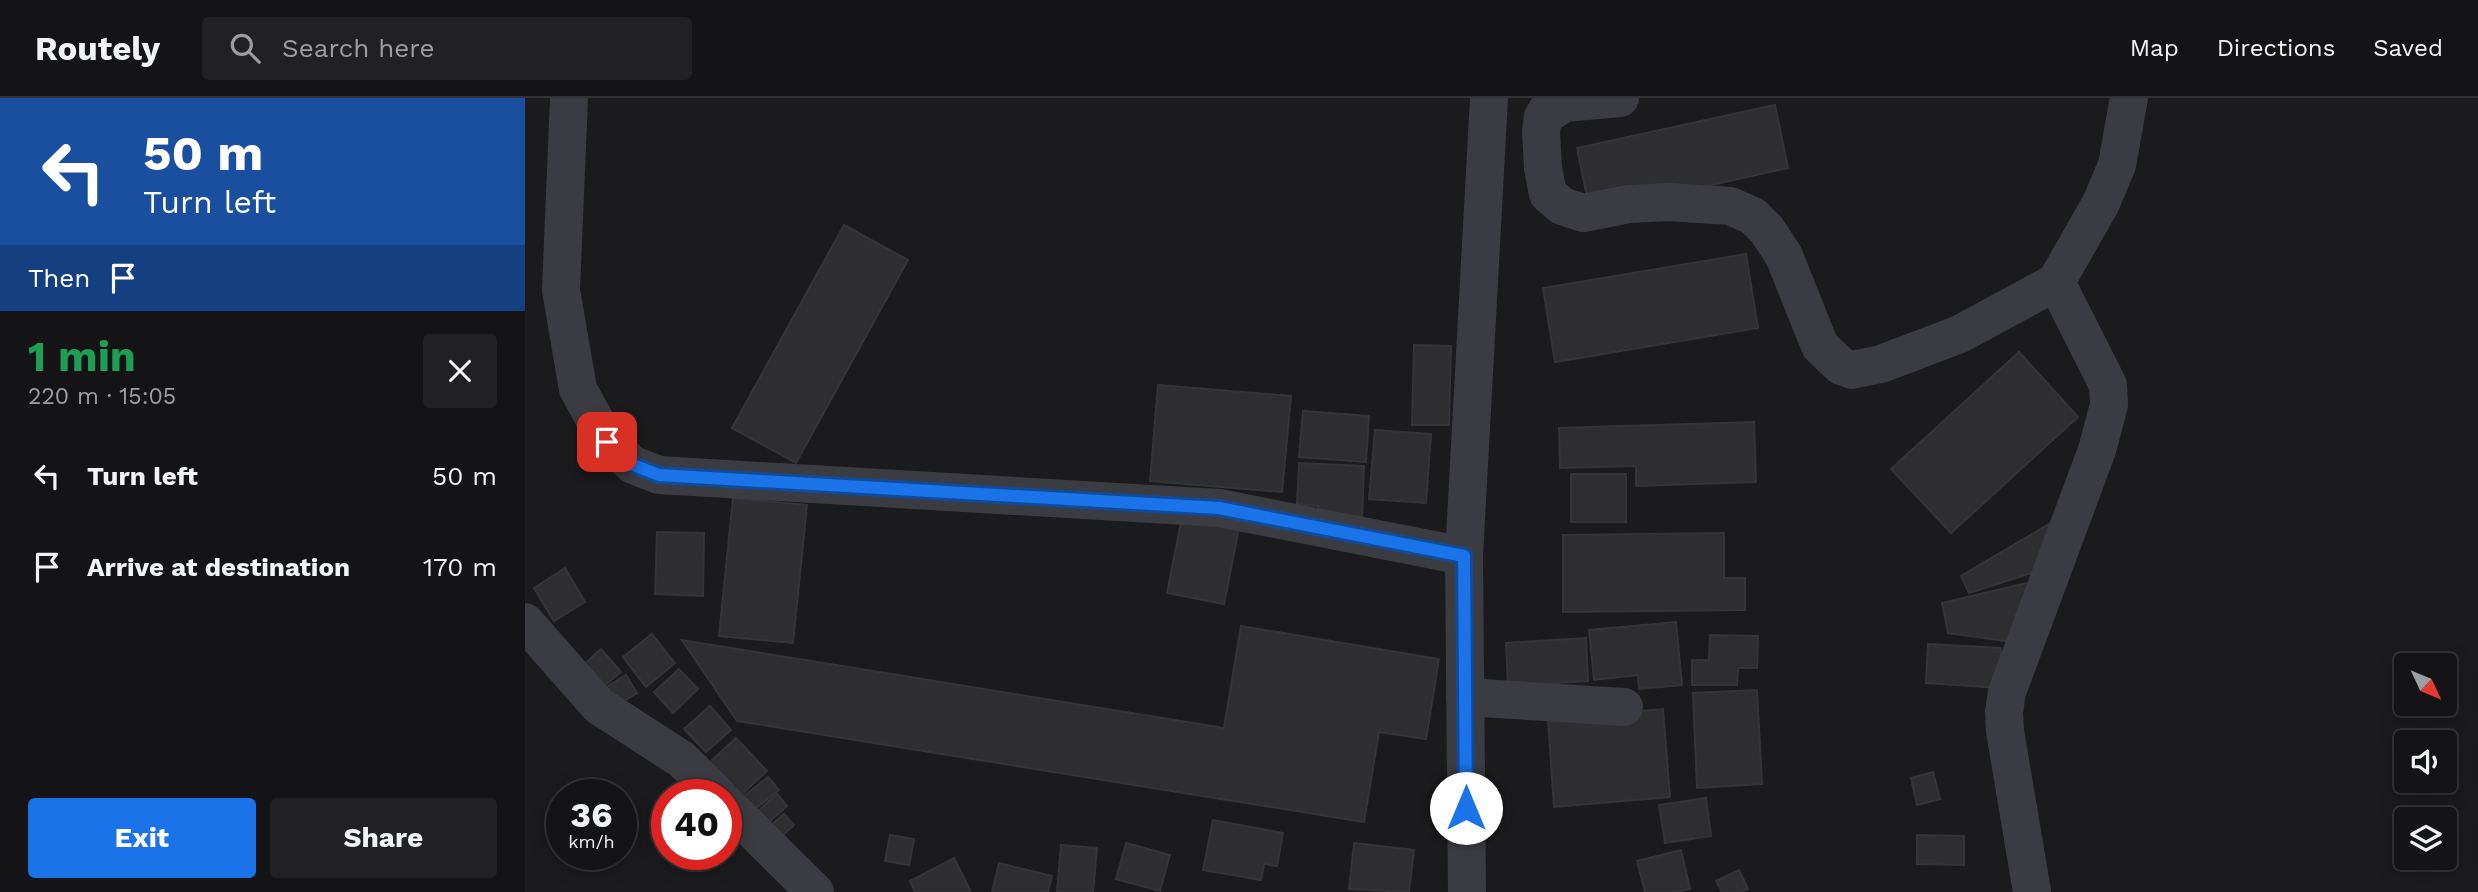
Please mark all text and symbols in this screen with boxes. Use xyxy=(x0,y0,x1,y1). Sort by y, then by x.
search box xyxy=(202,17,692,80)
text: Routely xyxy=(35,29,160,68)
icon: search xyxy=(226,29,264,67)
text: Search here xyxy=(282,33,434,63)
text: Map xyxy=(2130,34,2179,62)
text: Directions xyxy=(2217,34,2335,62)
text: Saved xyxy=(2373,34,2443,62)
text: 50 m xyxy=(143,124,263,182)
icon: left xyxy=(28,126,119,217)
text: Turn left xyxy=(143,183,276,221)
icon: arrive xyxy=(104,259,142,297)
text: Then xyxy=(28,263,90,293)
text: 1 min xyxy=(28,332,136,381)
button: close xyxy=(423,334,497,408)
text: 220 m · 15:05 xyxy=(28,383,176,410)
pin xyxy=(577,412,637,472)
icon: arrive xyxy=(588,423,626,461)
icon: left xyxy=(28,457,66,495)
text: Turn left xyxy=(87,461,198,491)
text: 50 m xyxy=(432,461,497,491)
icon: arrive xyxy=(28,548,66,586)
text: Arrive at destination xyxy=(87,552,350,582)
text: 170 m xyxy=(423,552,497,582)
north arrow xyxy=(2394,653,2457,716)
map controls xyxy=(2394,653,2457,870)
button: sound xyxy=(2394,730,2457,793)
position arrow xyxy=(1429,771,1503,845)
speed limit sign: 40 xyxy=(651,779,742,870)
text: 36 xyxy=(570,794,613,836)
button: Exit xyxy=(28,798,256,878)
button: Share xyxy=(270,798,497,878)
button: layers xyxy=(2394,807,2457,870)
text: km/h xyxy=(568,831,615,852)

